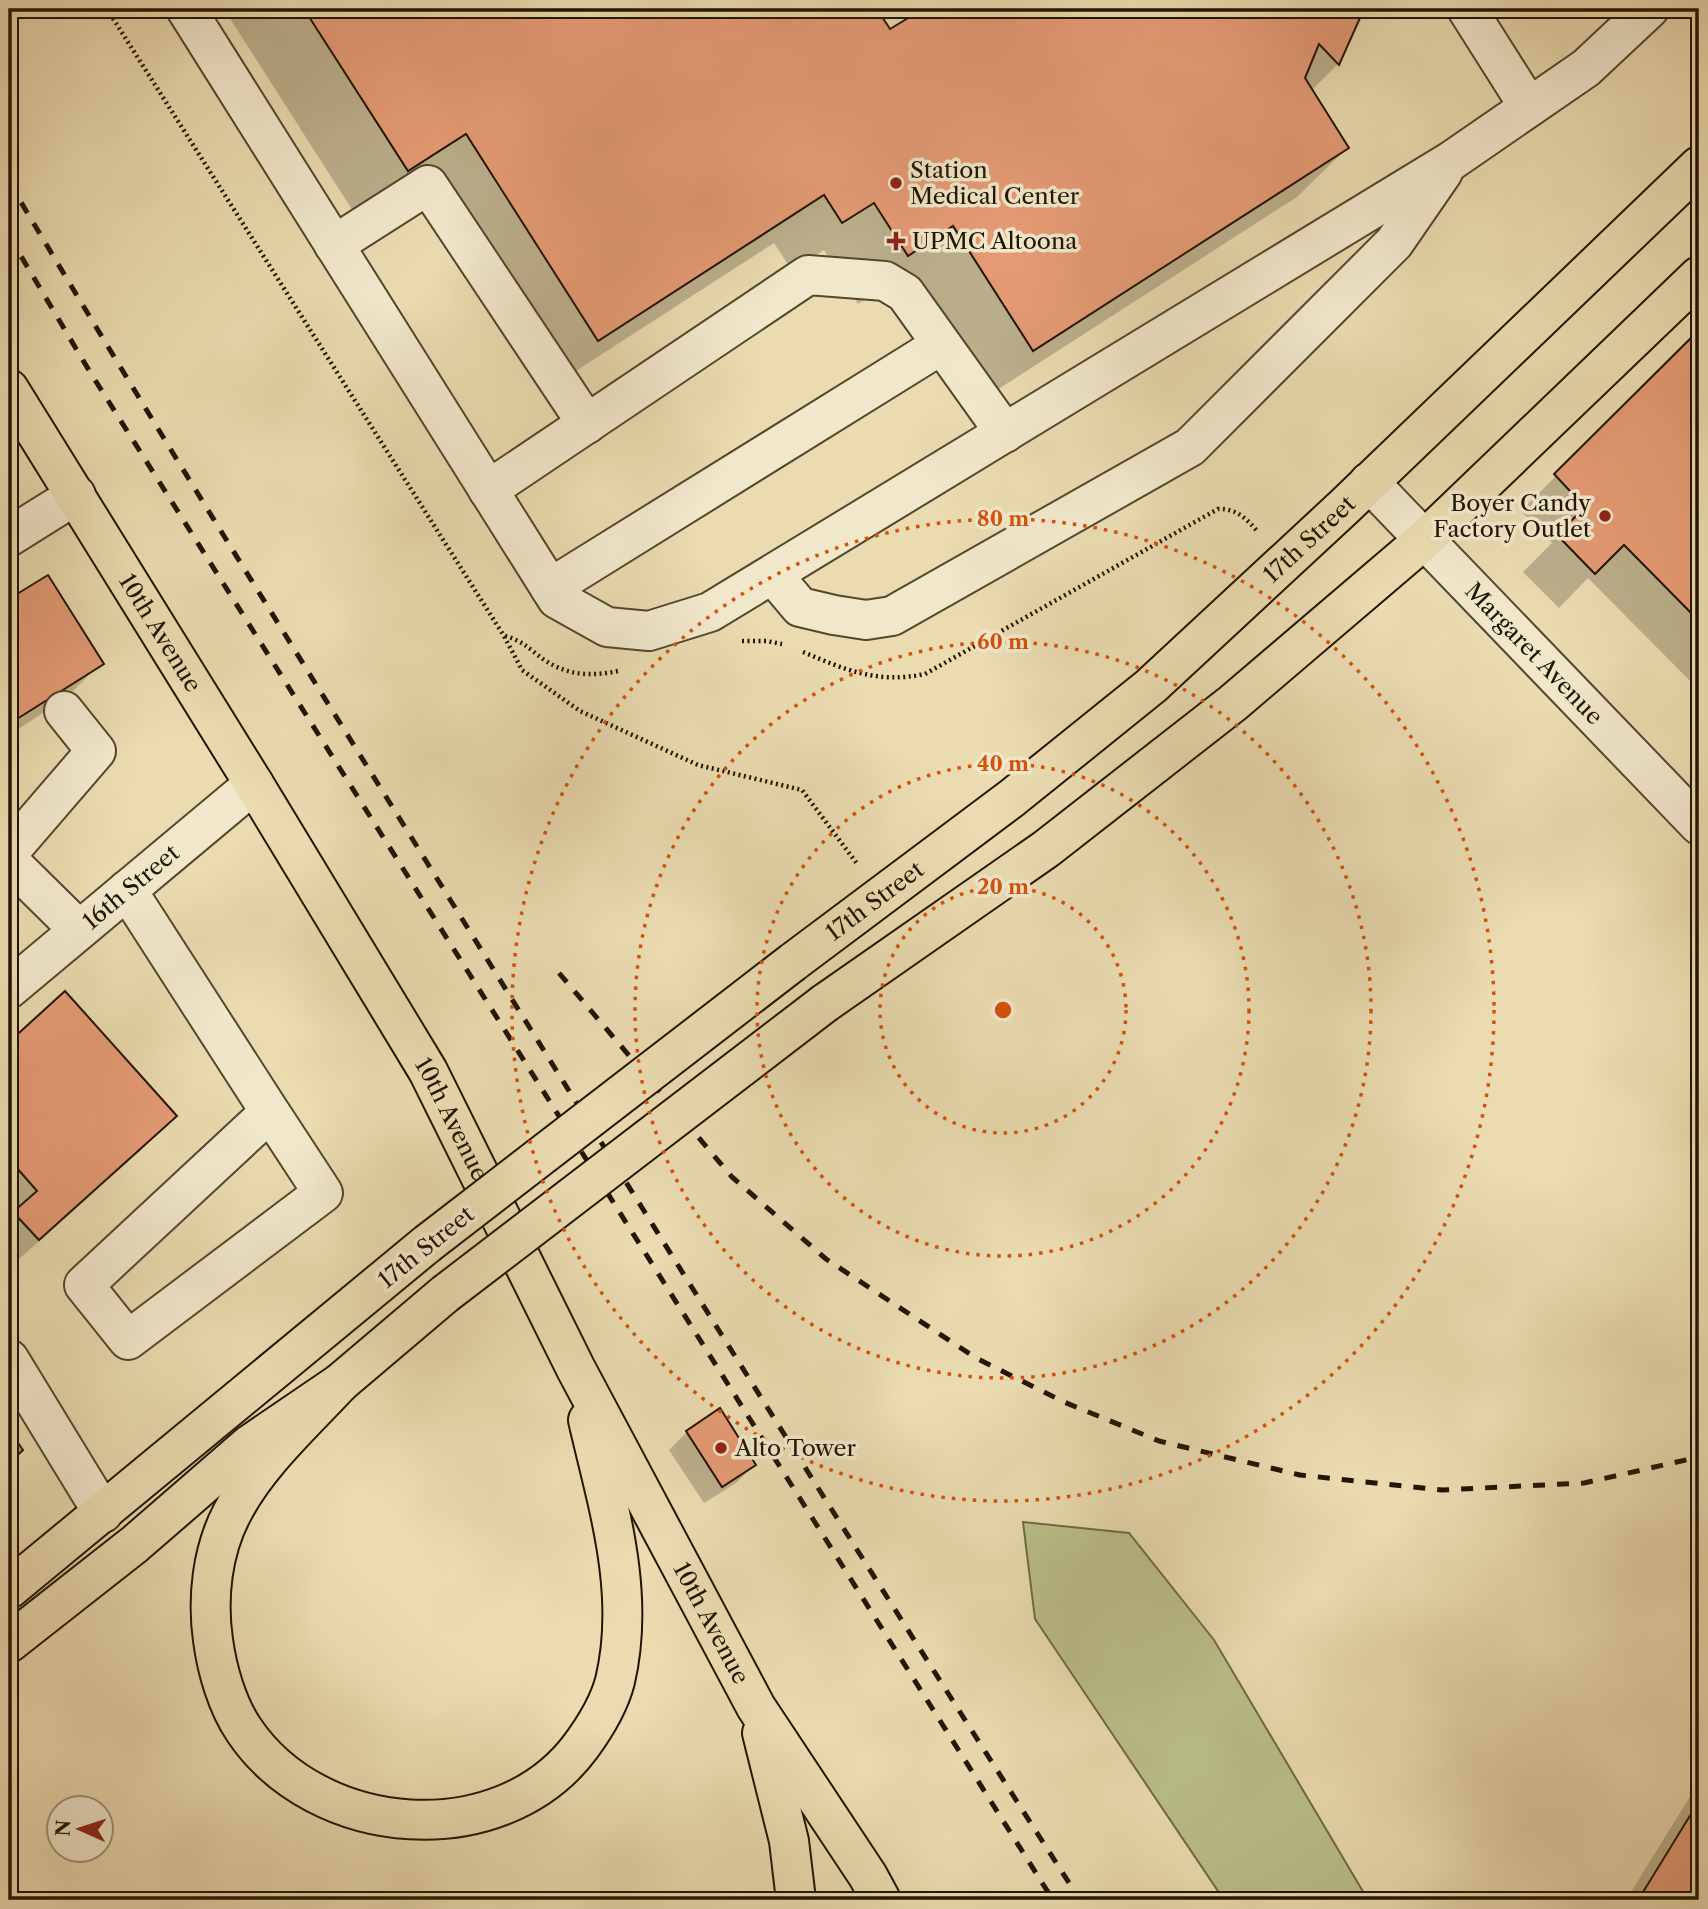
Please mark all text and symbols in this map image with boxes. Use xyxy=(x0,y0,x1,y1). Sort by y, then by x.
place label: Station Medical Center xyxy=(910,156,1080,210)
marker: Station Medical Center xyxy=(888,175,904,191)
place label: UPMC Altoona xyxy=(912,227,1078,255)
marker: UPMC Altoona xyxy=(886,231,906,251)
place label: Boyer Candy Factory Outlet xyxy=(1433,489,1591,543)
street label: 17th Street xyxy=(1258,490,1361,589)
text: 80 m xyxy=(977,506,1029,531)
marker: Boyer Candy Factory Outlet xyxy=(1597,508,1613,524)
street label: 10th Avenue xyxy=(113,569,207,697)
street label: Margaret Avenue xyxy=(1459,577,1609,730)
text: 60 m xyxy=(977,629,1029,654)
text: 40 m xyxy=(977,751,1029,776)
street label: 16th Street xyxy=(77,839,185,935)
street label: 17th Street xyxy=(820,855,929,947)
text: 20 m xyxy=(977,874,1029,899)
centre of rings xyxy=(991,998,1015,1022)
street label: 10th Avenue xyxy=(409,1052,494,1185)
street label: 17th Street xyxy=(373,1200,479,1294)
place label: Alto Tower xyxy=(734,1434,856,1462)
marker: Alto Tower xyxy=(713,1440,729,1456)
street label: 10th Avenue xyxy=(667,1557,755,1689)
north arrow xyxy=(46,1794,116,1864)
text: N xyxy=(52,1819,75,1837)

